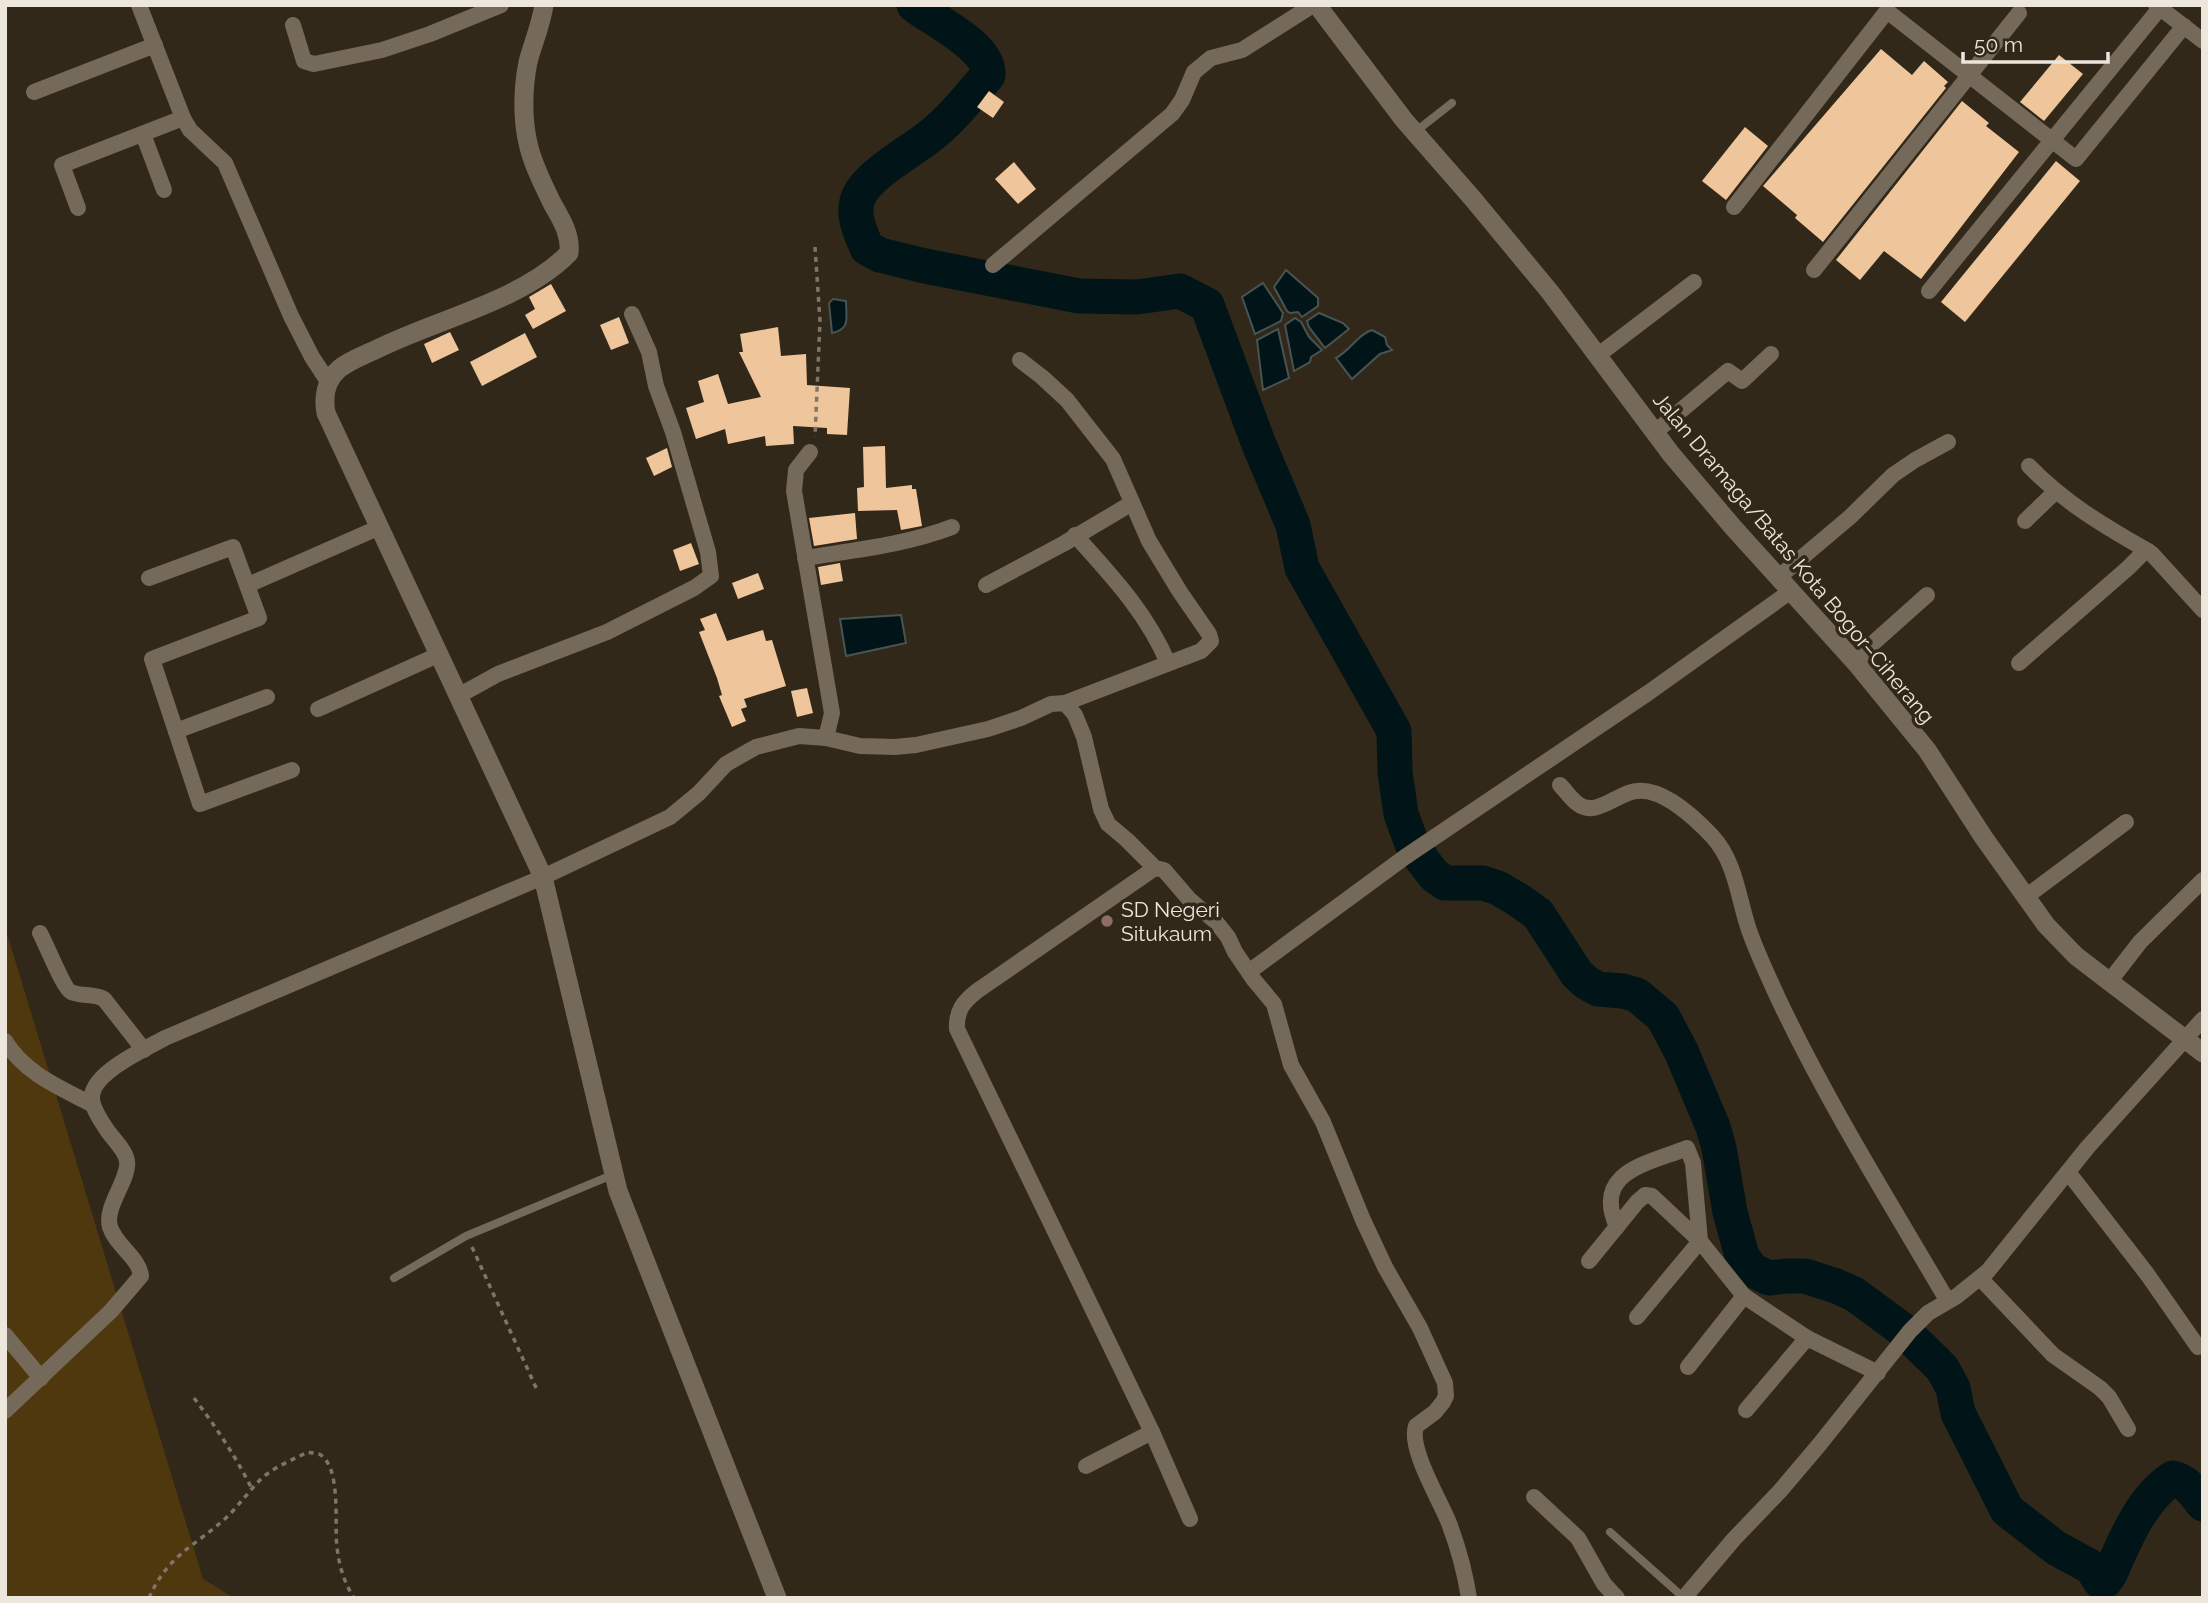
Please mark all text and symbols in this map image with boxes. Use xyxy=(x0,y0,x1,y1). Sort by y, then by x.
scale bar xyxy=(1963,21,2108,65)
text: 50 m xyxy=(1974,32,2023,57)
street label: Jalan Dramaga/Batas Kota Bogor–Ciherang xyxy=(1648,387,1940,729)
place label: SD Negeri Situkaum xyxy=(1121,897,1220,946)
marker: SD Negeri Situkaum xyxy=(1099,913,1115,929)

